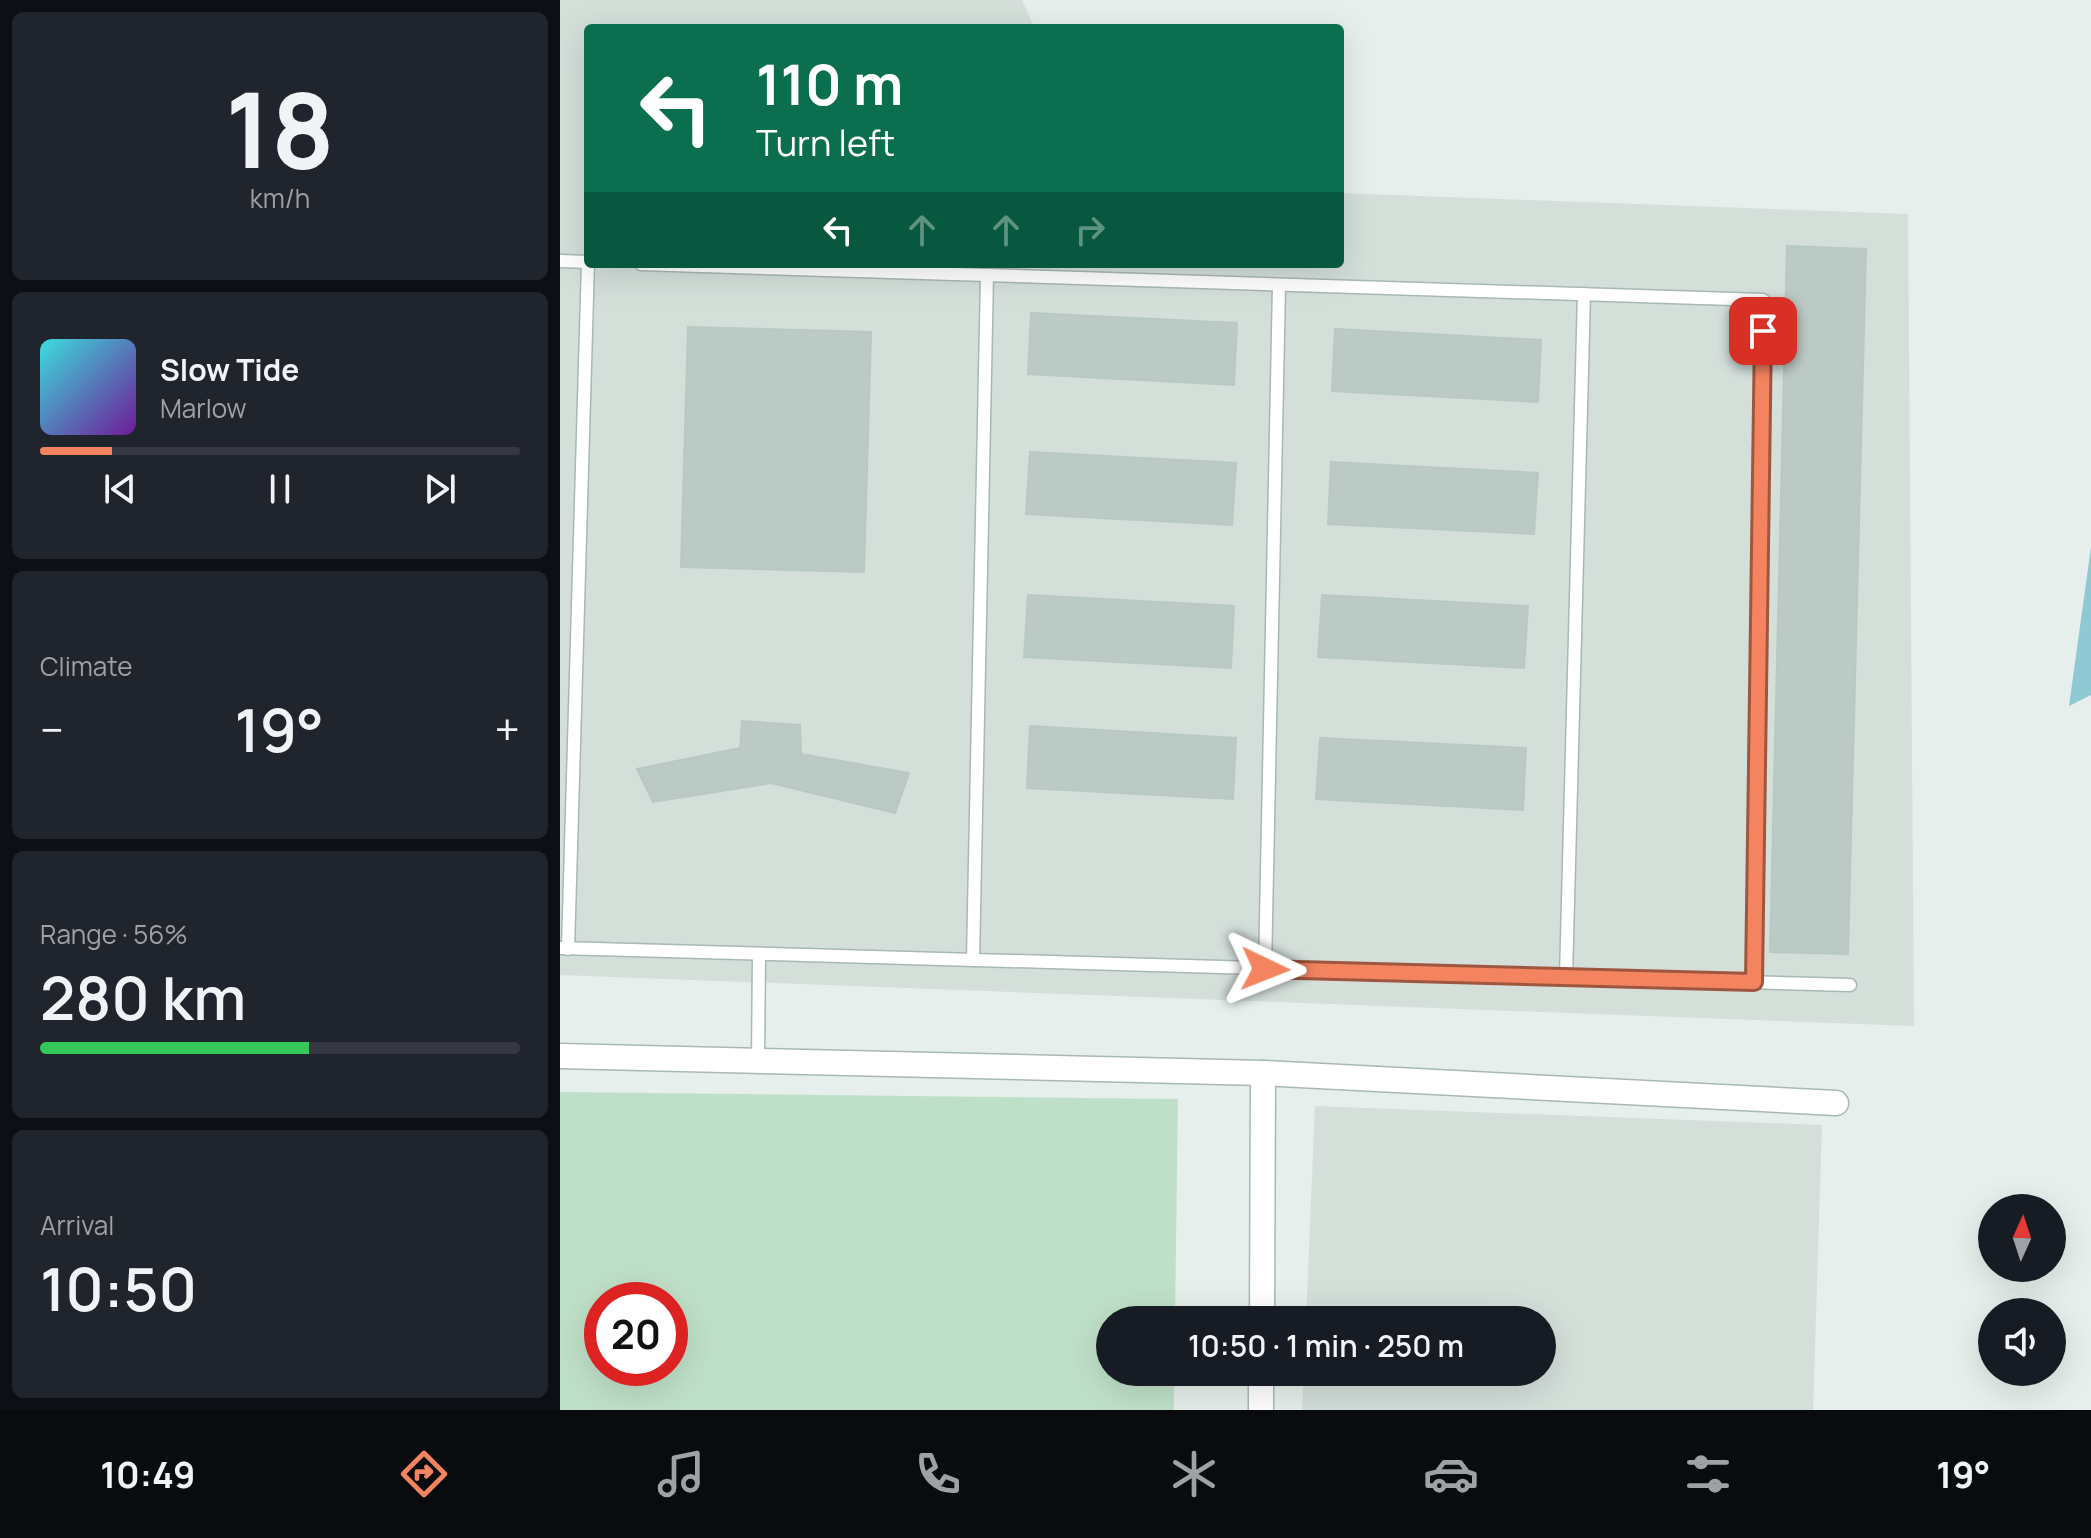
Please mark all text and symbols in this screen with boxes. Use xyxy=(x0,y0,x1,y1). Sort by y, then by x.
text: 110 m xyxy=(756,45,903,122)
icon: left xyxy=(624,56,728,160)
text: 18 xyxy=(225,57,335,199)
text: Turn left xyxy=(756,118,895,167)
text: km/h xyxy=(250,180,310,216)
icon: left xyxy=(816,208,860,252)
icon: ahead xyxy=(900,208,944,252)
icon: ahead xyxy=(984,208,1028,252)
icon: right xyxy=(1068,208,1112,252)
pin xyxy=(1729,297,1797,365)
icon: arrive xyxy=(1741,309,1785,353)
text: Slow Tide xyxy=(160,349,299,390)
text: Marlow xyxy=(160,390,247,426)
icon: previous xyxy=(98,467,142,511)
icon: pause xyxy=(258,467,302,511)
icon: next xyxy=(418,467,462,511)
text: Climate xyxy=(40,648,132,684)
text: 19° xyxy=(234,688,324,770)
text: − xyxy=(40,699,64,759)
text: + xyxy=(495,699,520,759)
text: Range · 56% xyxy=(40,916,188,952)
position arrow xyxy=(1223,927,1307,1011)
text: 280 km xyxy=(40,956,246,1038)
north arrow xyxy=(1978,1194,2066,1282)
map controls xyxy=(1978,1194,2066,1386)
text: Arrival xyxy=(40,1207,114,1243)
text: 10:50 xyxy=(40,1247,197,1329)
speed limit sign: 20 xyxy=(584,1282,688,1386)
button: sound xyxy=(1978,1298,2066,1386)
text: 10:50 · 1 min · 250 m xyxy=(1188,1325,1464,1366)
icon: directions xyxy=(396,1446,452,1502)
icon: music xyxy=(653,1446,709,1502)
icon: phone xyxy=(910,1446,966,1502)
icon: climate xyxy=(1166,1446,1222,1502)
icon: car xyxy=(1423,1446,1479,1502)
icon: filters xyxy=(1680,1446,1736,1502)
text: 10:49 xyxy=(100,1450,196,1499)
text: 19° xyxy=(1936,1450,1991,1499)

